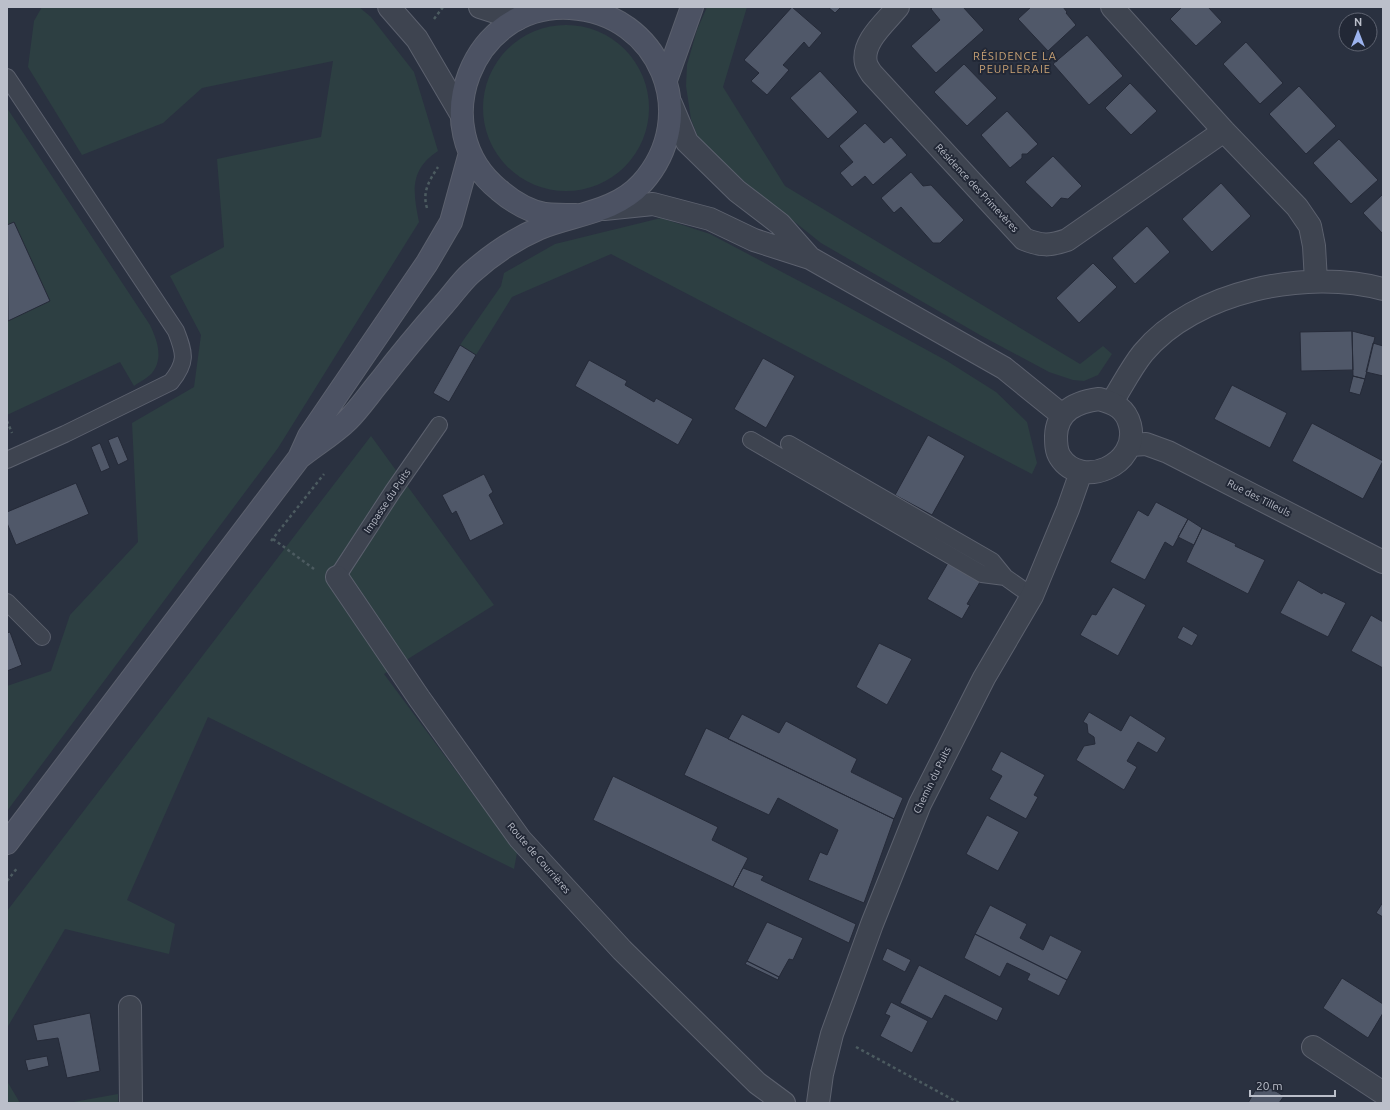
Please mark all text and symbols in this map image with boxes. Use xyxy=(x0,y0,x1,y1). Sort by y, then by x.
north arrow xyxy=(1338,12,1378,52)
text: N xyxy=(1354,16,1362,28)
district label: RÉSIDENCE LA PEUPLERAIE xyxy=(973,49,1057,75)
street label: Résidence des Primevères xyxy=(933,142,1021,234)
street label: Impasse du Puits xyxy=(361,467,413,535)
street label: Rue des Tilleuls xyxy=(1226,477,1292,519)
street label: Chemin du Puits xyxy=(911,745,953,815)
street label: Route de Courrières xyxy=(505,820,573,896)
scale bar xyxy=(1250,1072,1335,1098)
text: 20 m xyxy=(1256,1079,1283,1092)

